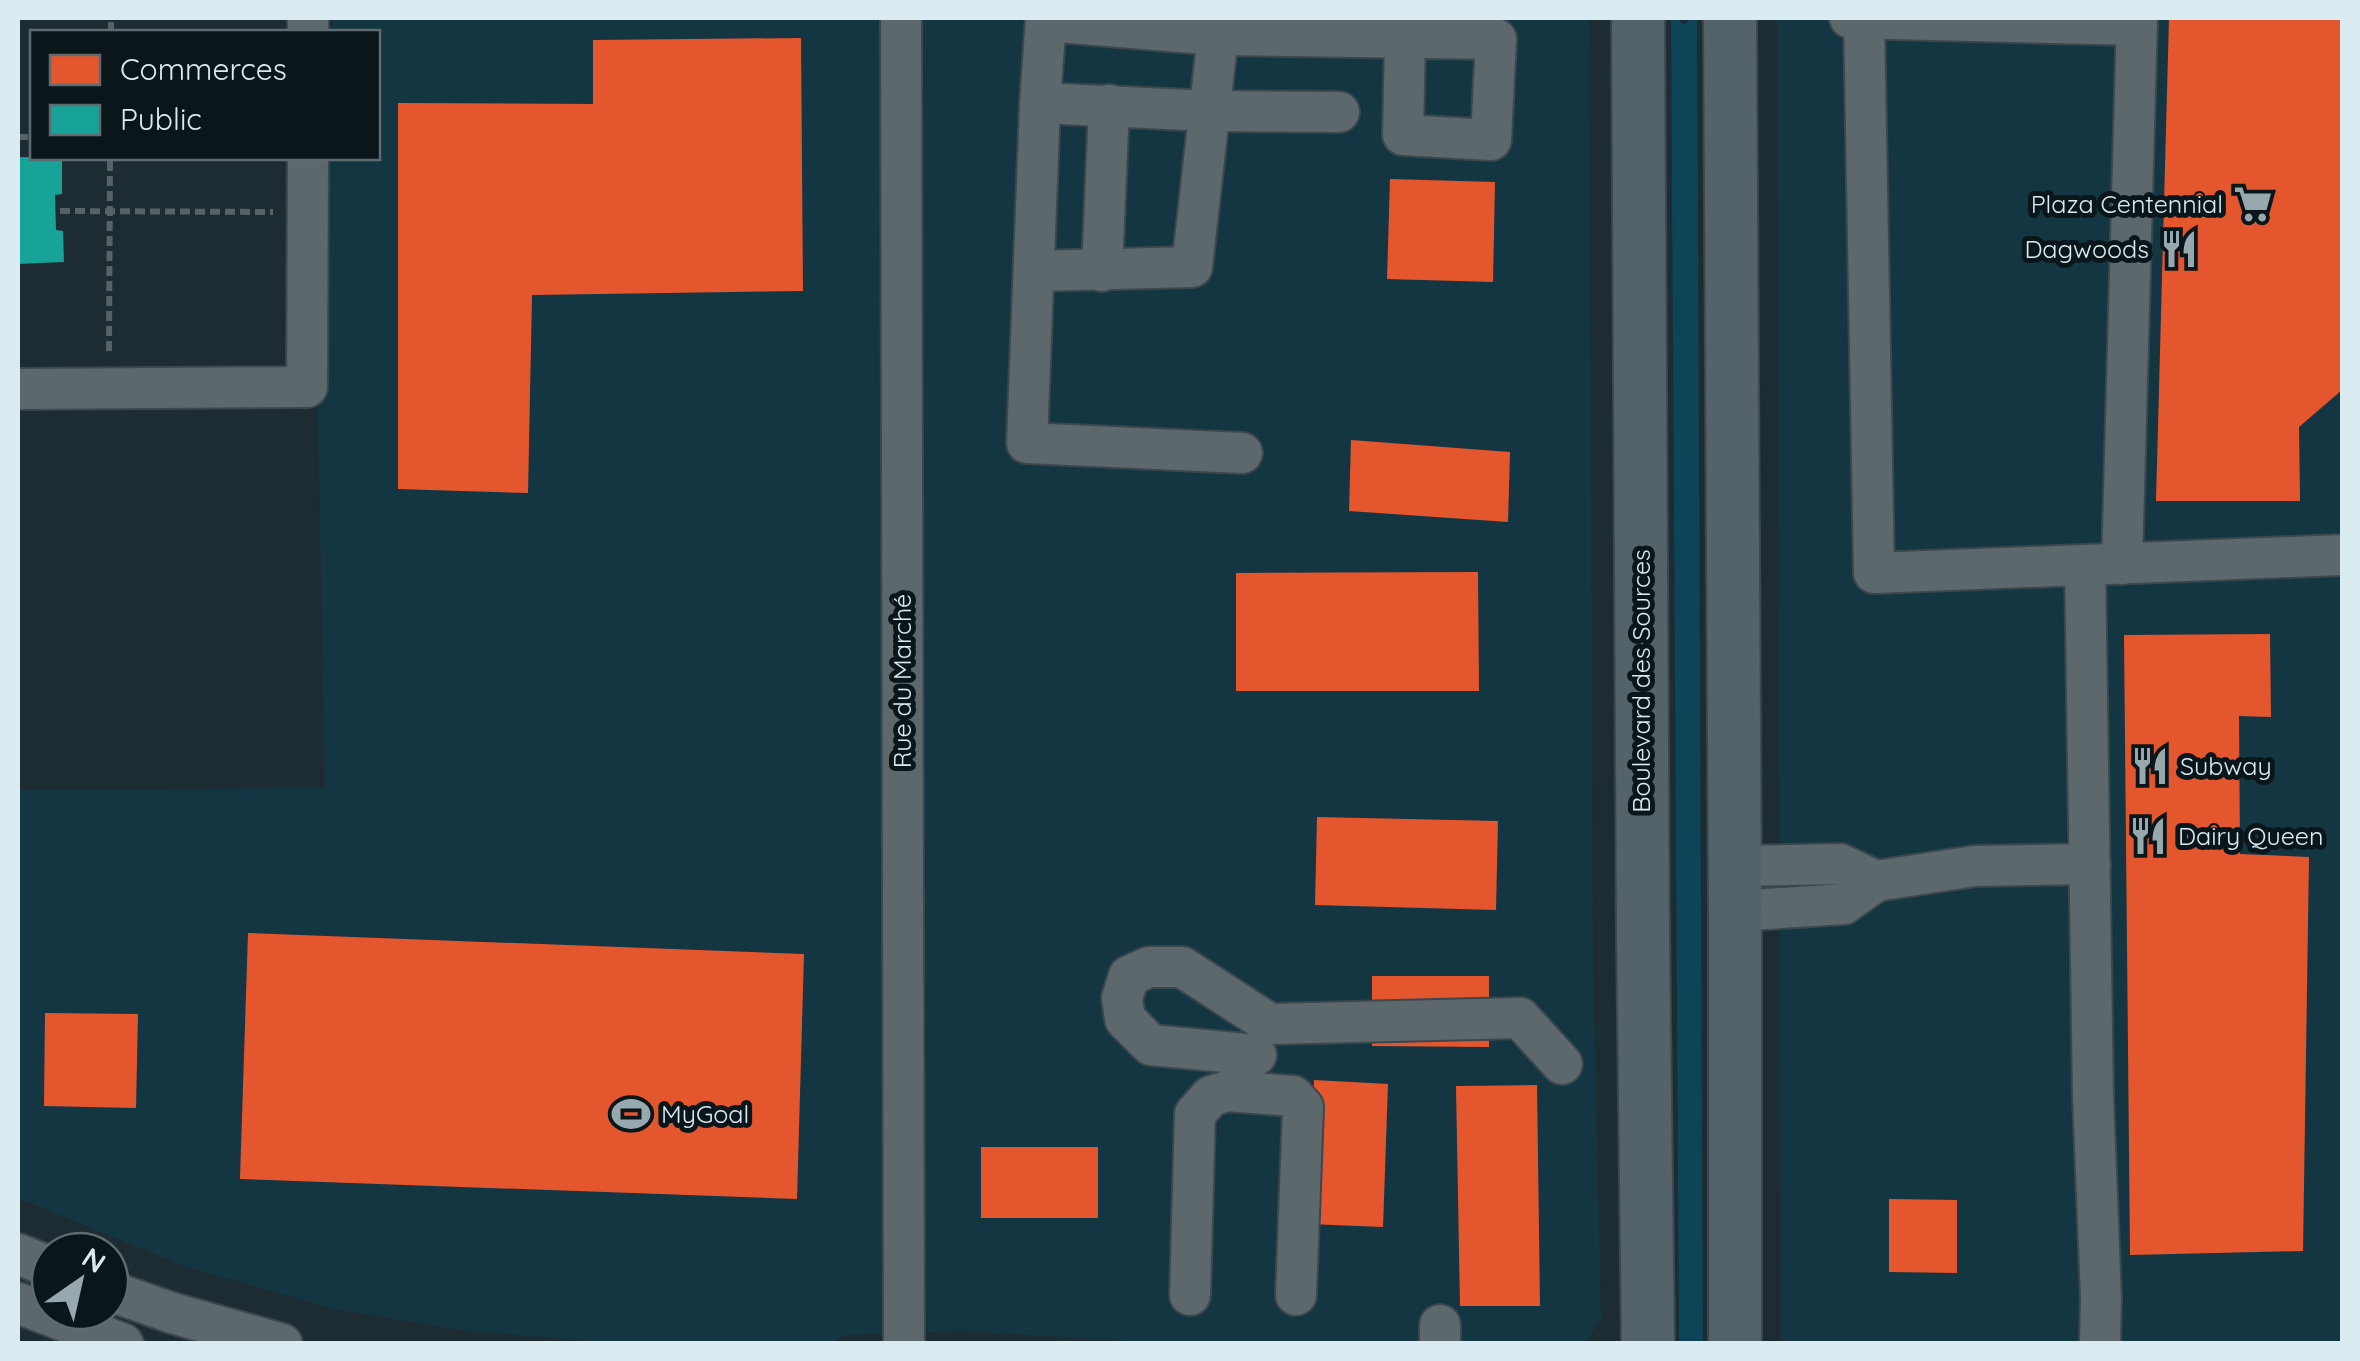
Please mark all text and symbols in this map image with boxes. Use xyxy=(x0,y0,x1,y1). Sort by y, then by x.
legend xyxy=(30,30,380,160)
text: Commerces xyxy=(120,50,287,88)
text: Public xyxy=(120,100,202,138)
supermarket icon: Plaza Centennial xyxy=(2232,183,2274,225)
place label: Plaza Centennial xyxy=(2031,188,2223,219)
restaurant icon: Dagwoods xyxy=(2158,228,2200,270)
place label: Dagwoods xyxy=(2024,233,2149,264)
street label: Boulevard des Sources xyxy=(1625,549,1656,813)
street label: Rue du Marché xyxy=(886,594,917,768)
restaurant icon: Subway xyxy=(2129,745,2171,787)
place label: Subway xyxy=(2180,750,2272,781)
restaurant icon: Dairy Queen xyxy=(2127,815,2169,857)
place label: Dairy Queen xyxy=(2178,820,2323,851)
sports icon: MyGoal xyxy=(610,1093,652,1135)
place label: MyGoal xyxy=(661,1098,749,1129)
north arrow xyxy=(30,1231,130,1331)
text: N xyxy=(76,1240,113,1280)

